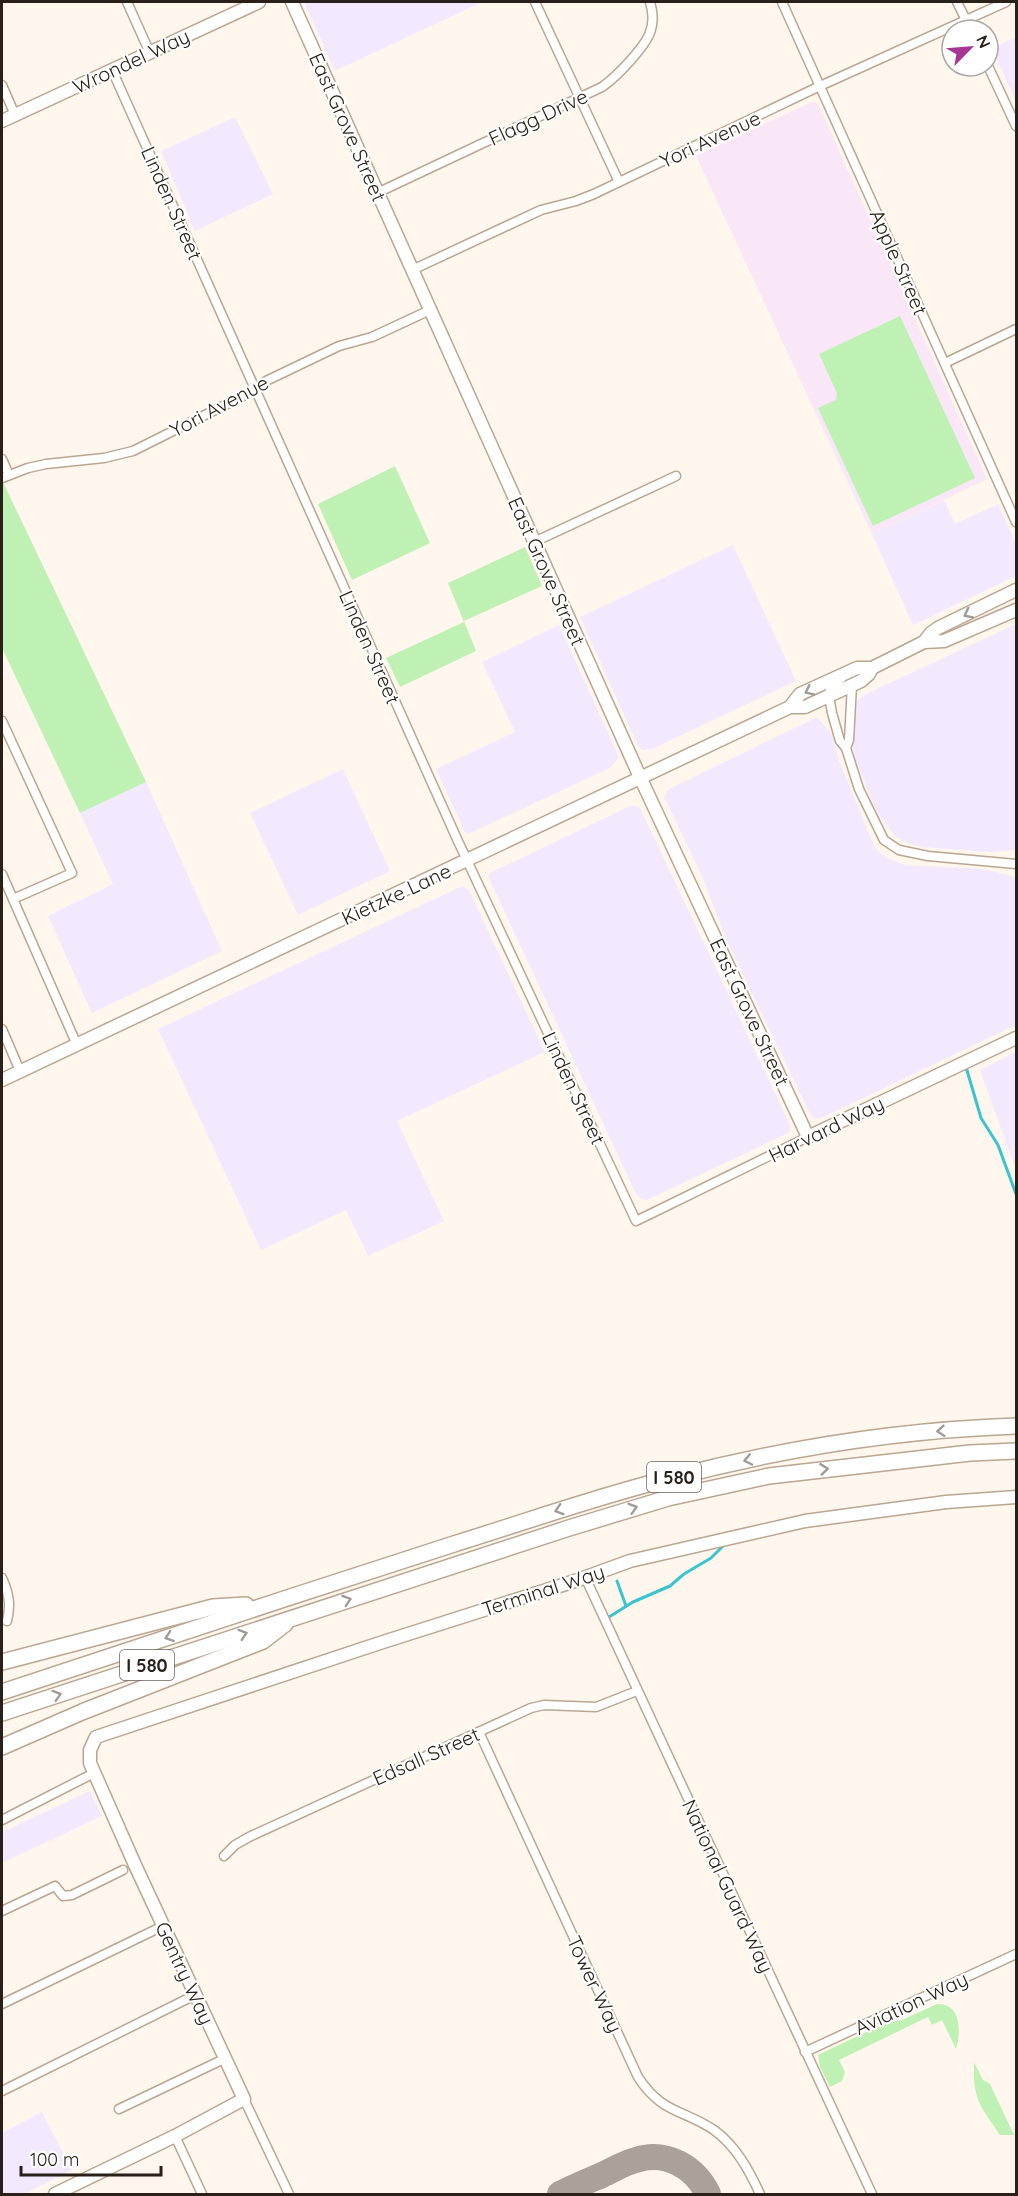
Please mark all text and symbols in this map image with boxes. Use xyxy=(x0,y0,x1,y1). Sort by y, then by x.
north arrow xyxy=(940,18,1000,78)
street label: Wrondel Way xyxy=(68,23,194,99)
text: N xyxy=(972,32,995,51)
street label: East Grove Street xyxy=(304,49,392,205)
street label: Flagg Drive xyxy=(484,83,592,151)
street label: Yori Avenue xyxy=(656,105,764,173)
street label: Linden Street xyxy=(136,142,208,264)
street label: Apple Street xyxy=(865,205,933,319)
street label: Yori Avenue xyxy=(165,370,273,442)
street label: East Grove Street xyxy=(503,493,591,649)
street label: Linden Street xyxy=(334,586,406,708)
one-way arrow xyxy=(964,606,975,618)
one-way arrow xyxy=(804,683,815,695)
street label: Kietzke Lane xyxy=(337,858,455,930)
street label: East Grove Street xyxy=(705,934,795,1090)
street label: Linden Street xyxy=(537,1028,611,1149)
street label: Harvard Way xyxy=(764,1090,888,1168)
one-way arrow xyxy=(936,1424,945,1437)
one-way arrow xyxy=(743,1453,753,1466)
road number: I 580 xyxy=(647,1462,701,1492)
one-way arrow xyxy=(819,1463,828,1476)
one-way arrow xyxy=(554,1503,565,1515)
one-way arrow xyxy=(627,1503,638,1515)
street label: Terminal Way xyxy=(478,1558,608,1622)
one-way arrow xyxy=(341,1595,352,1607)
one-way arrow xyxy=(164,1629,175,1642)
one-way arrow xyxy=(237,1629,247,1641)
road number: I 580 xyxy=(120,1650,174,1680)
one-way arrow xyxy=(51,1689,62,1702)
street label: Edsall Street xyxy=(369,1721,484,1791)
street label: National Guard Way xyxy=(677,1795,779,1977)
street label: Gentry Way xyxy=(150,1918,220,2028)
street label: Tower Way xyxy=(562,1932,628,2036)
street label: Aviation Way xyxy=(850,1966,972,2040)
scale bar xyxy=(21,2139,160,2177)
text: 100 m xyxy=(30,2148,79,2171)

